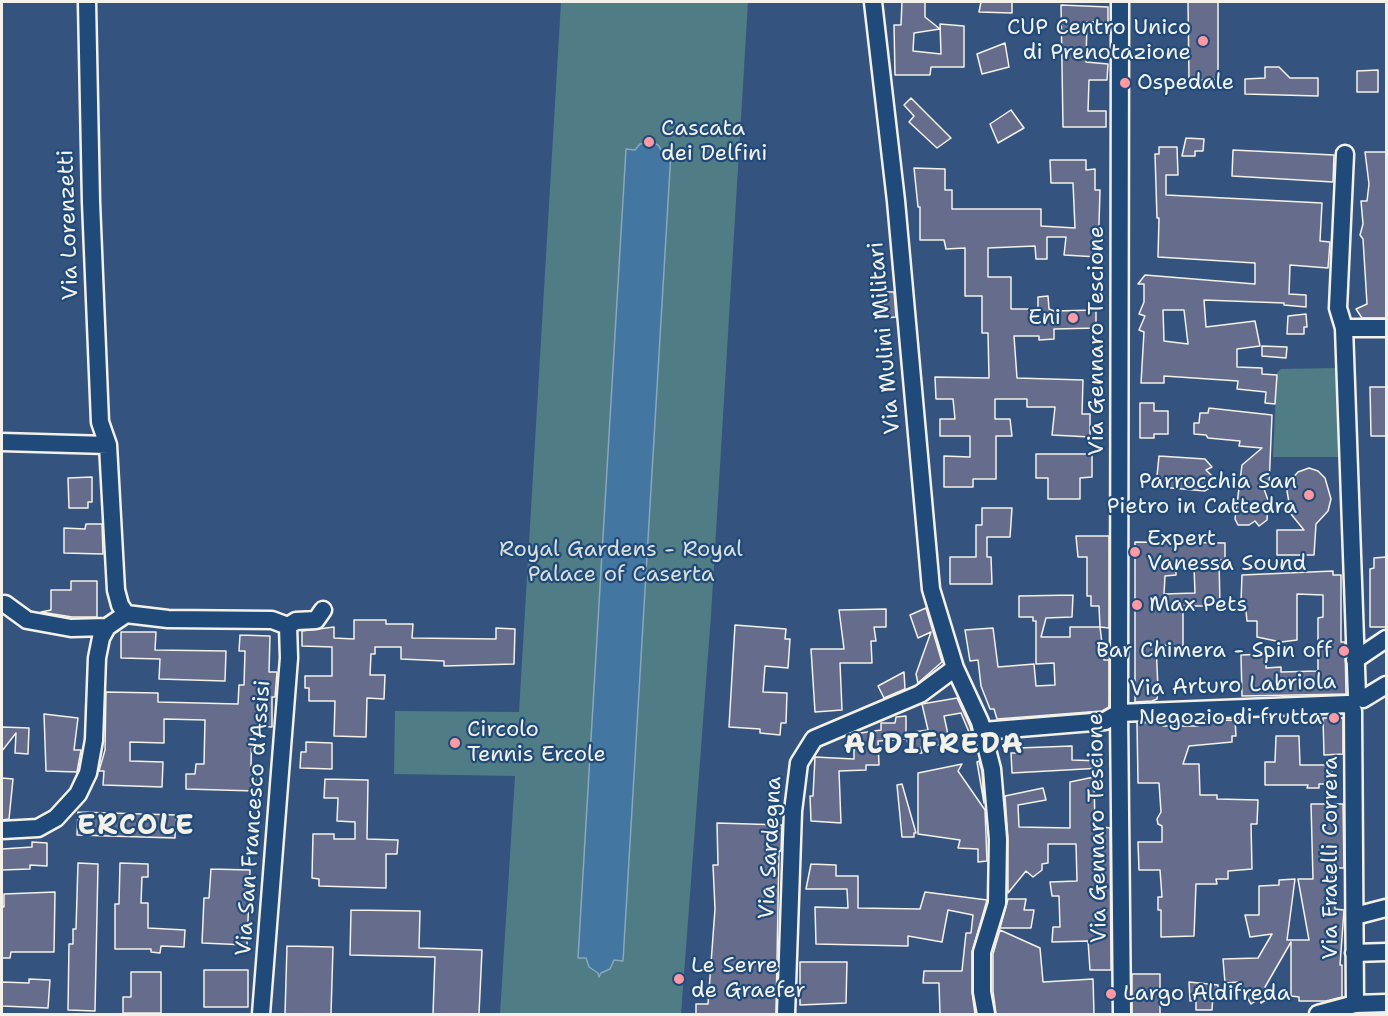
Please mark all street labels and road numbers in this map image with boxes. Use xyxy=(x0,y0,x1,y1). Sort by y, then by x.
street label: Via Lorenzetti xyxy=(53,149,85,301)
street label: Via Gennaro Tescione xyxy=(1084,226,1110,456)
street label: Via Mulini Militari xyxy=(863,241,907,435)
street label: Via Arturo Labriola xyxy=(1129,669,1337,703)
street label: Via San Francesco d'Assisi xyxy=(231,679,277,957)
street label: Via Gennaro Tescione xyxy=(1083,713,1113,943)
street label: Via Fratelli Correra xyxy=(1318,756,1344,960)
street label: Via Sardegna xyxy=(754,776,788,920)

